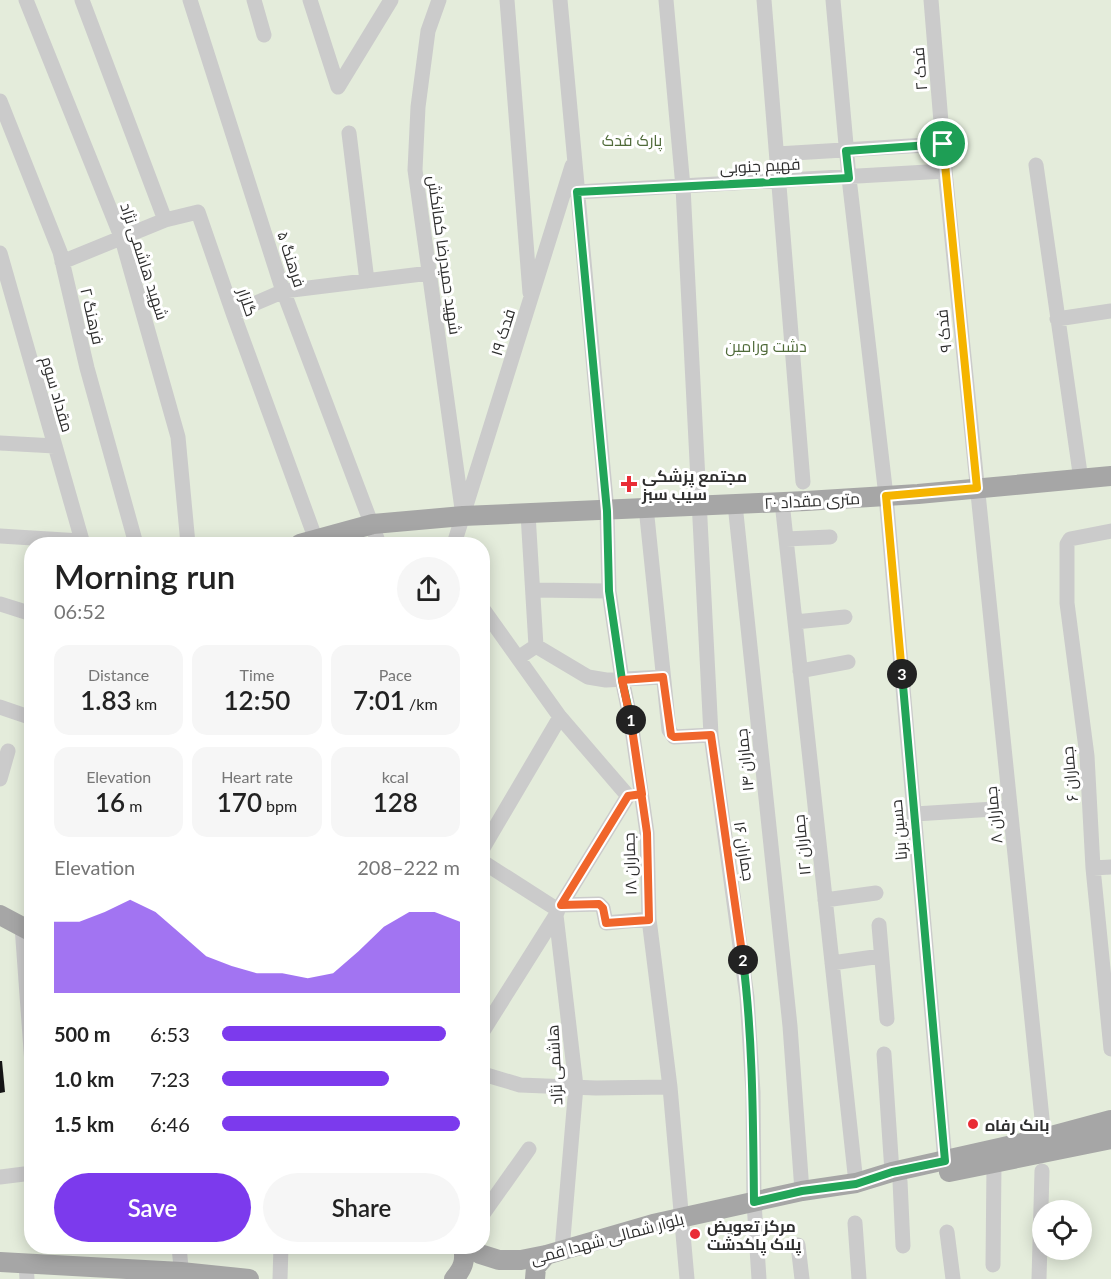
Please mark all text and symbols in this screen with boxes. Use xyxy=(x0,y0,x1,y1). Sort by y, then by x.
street label: فدک ۲ xyxy=(908,47,930,91)
pin xyxy=(917,118,968,169)
icon: arrive xyxy=(926,127,959,160)
park label: پارک فدک xyxy=(602,130,663,152)
street label: فهیم جنوبی xyxy=(719,153,801,180)
street label: شهید حمیدرضا کمانکش xyxy=(422,174,466,336)
street label: شهید هاشمی نژاد xyxy=(115,200,173,323)
street label: فرهنگ ۵ xyxy=(273,229,310,290)
street label: گلزار xyxy=(233,284,262,319)
street label: فرهنگ ۲ xyxy=(76,286,109,346)
street label: فدک ۱۹ xyxy=(486,306,518,358)
street label: فدک ۹ xyxy=(931,309,955,353)
park label: دشت ورامین xyxy=(725,336,807,357)
street label: مقداد سوم xyxy=(35,354,78,435)
place label: مجتمع پزشکی سیب سبز xyxy=(641,466,747,504)
marker: مجتمع پزشکی سیب سبز xyxy=(620,475,638,493)
street label: ۲۰ متری مقداد xyxy=(764,488,860,514)
text: Morning run xyxy=(54,556,235,596)
button: share xyxy=(397,557,460,620)
text: 06:52 xyxy=(54,599,105,623)
pin: 3 xyxy=(887,659,917,689)
text: 3 xyxy=(897,664,907,683)
text: Distance xyxy=(88,665,149,684)
text: Time xyxy=(240,665,274,684)
text: Pace xyxy=(379,665,412,684)
text: 1.83 xyxy=(80,684,132,716)
text: 12:50 xyxy=(224,684,290,716)
text: 7:01 xyxy=(353,684,405,716)
text: km xyxy=(132,694,157,713)
text: /km xyxy=(405,694,438,713)
pin: 1 xyxy=(616,705,646,735)
text: 1 xyxy=(626,710,636,729)
street label: جماران ۱۴ xyxy=(731,727,759,792)
street label: جماران ۶ xyxy=(1057,745,1083,802)
text: Elevation xyxy=(86,767,151,786)
text: Heart rate xyxy=(221,767,293,786)
text: kcal xyxy=(382,767,409,786)
street label: جماران ۸ xyxy=(981,785,1007,845)
text: 16 xyxy=(95,786,125,818)
text: 170 xyxy=(217,786,262,818)
text: 128 xyxy=(373,786,418,818)
text: m xyxy=(125,796,142,815)
text: bpm xyxy=(262,796,297,815)
street label: حسین برنا xyxy=(886,799,912,861)
street label: جماران ۱۲ xyxy=(788,813,816,876)
street label: جماران ۱۶ xyxy=(729,820,759,883)
street label: جماران ۱۸ xyxy=(618,832,642,896)
text: Elevation xyxy=(54,855,135,879)
text: 208–222 m xyxy=(357,855,460,879)
pin: 2 xyxy=(728,945,758,975)
text: 2 xyxy=(738,950,748,969)
text: 500 m xyxy=(54,1022,110,1046)
text: 6:53 xyxy=(150,1022,190,1046)
street label: هاشمی نژاد xyxy=(542,1024,568,1106)
text: 1.0 km xyxy=(54,1067,114,1091)
text: 7:23 xyxy=(150,1067,190,1091)
text: 1.5 km xyxy=(54,1112,114,1136)
text: 6:46 xyxy=(150,1112,190,1136)
place label: بانک رفاه xyxy=(985,1115,1049,1135)
marker: بانک رفاه xyxy=(966,1117,980,1131)
button: Save xyxy=(54,1173,251,1242)
button: Share xyxy=(263,1173,460,1242)
map controls xyxy=(1032,1200,1092,1260)
button: locate xyxy=(1032,1200,1092,1260)
street label: بلوار شمالی شهدا قمی xyxy=(528,1208,686,1270)
place label: مرکز تعویض پلاک پاکدشت xyxy=(707,1216,802,1256)
marker: مرکز تعویض پلاک پاکدشت xyxy=(688,1227,702,1241)

